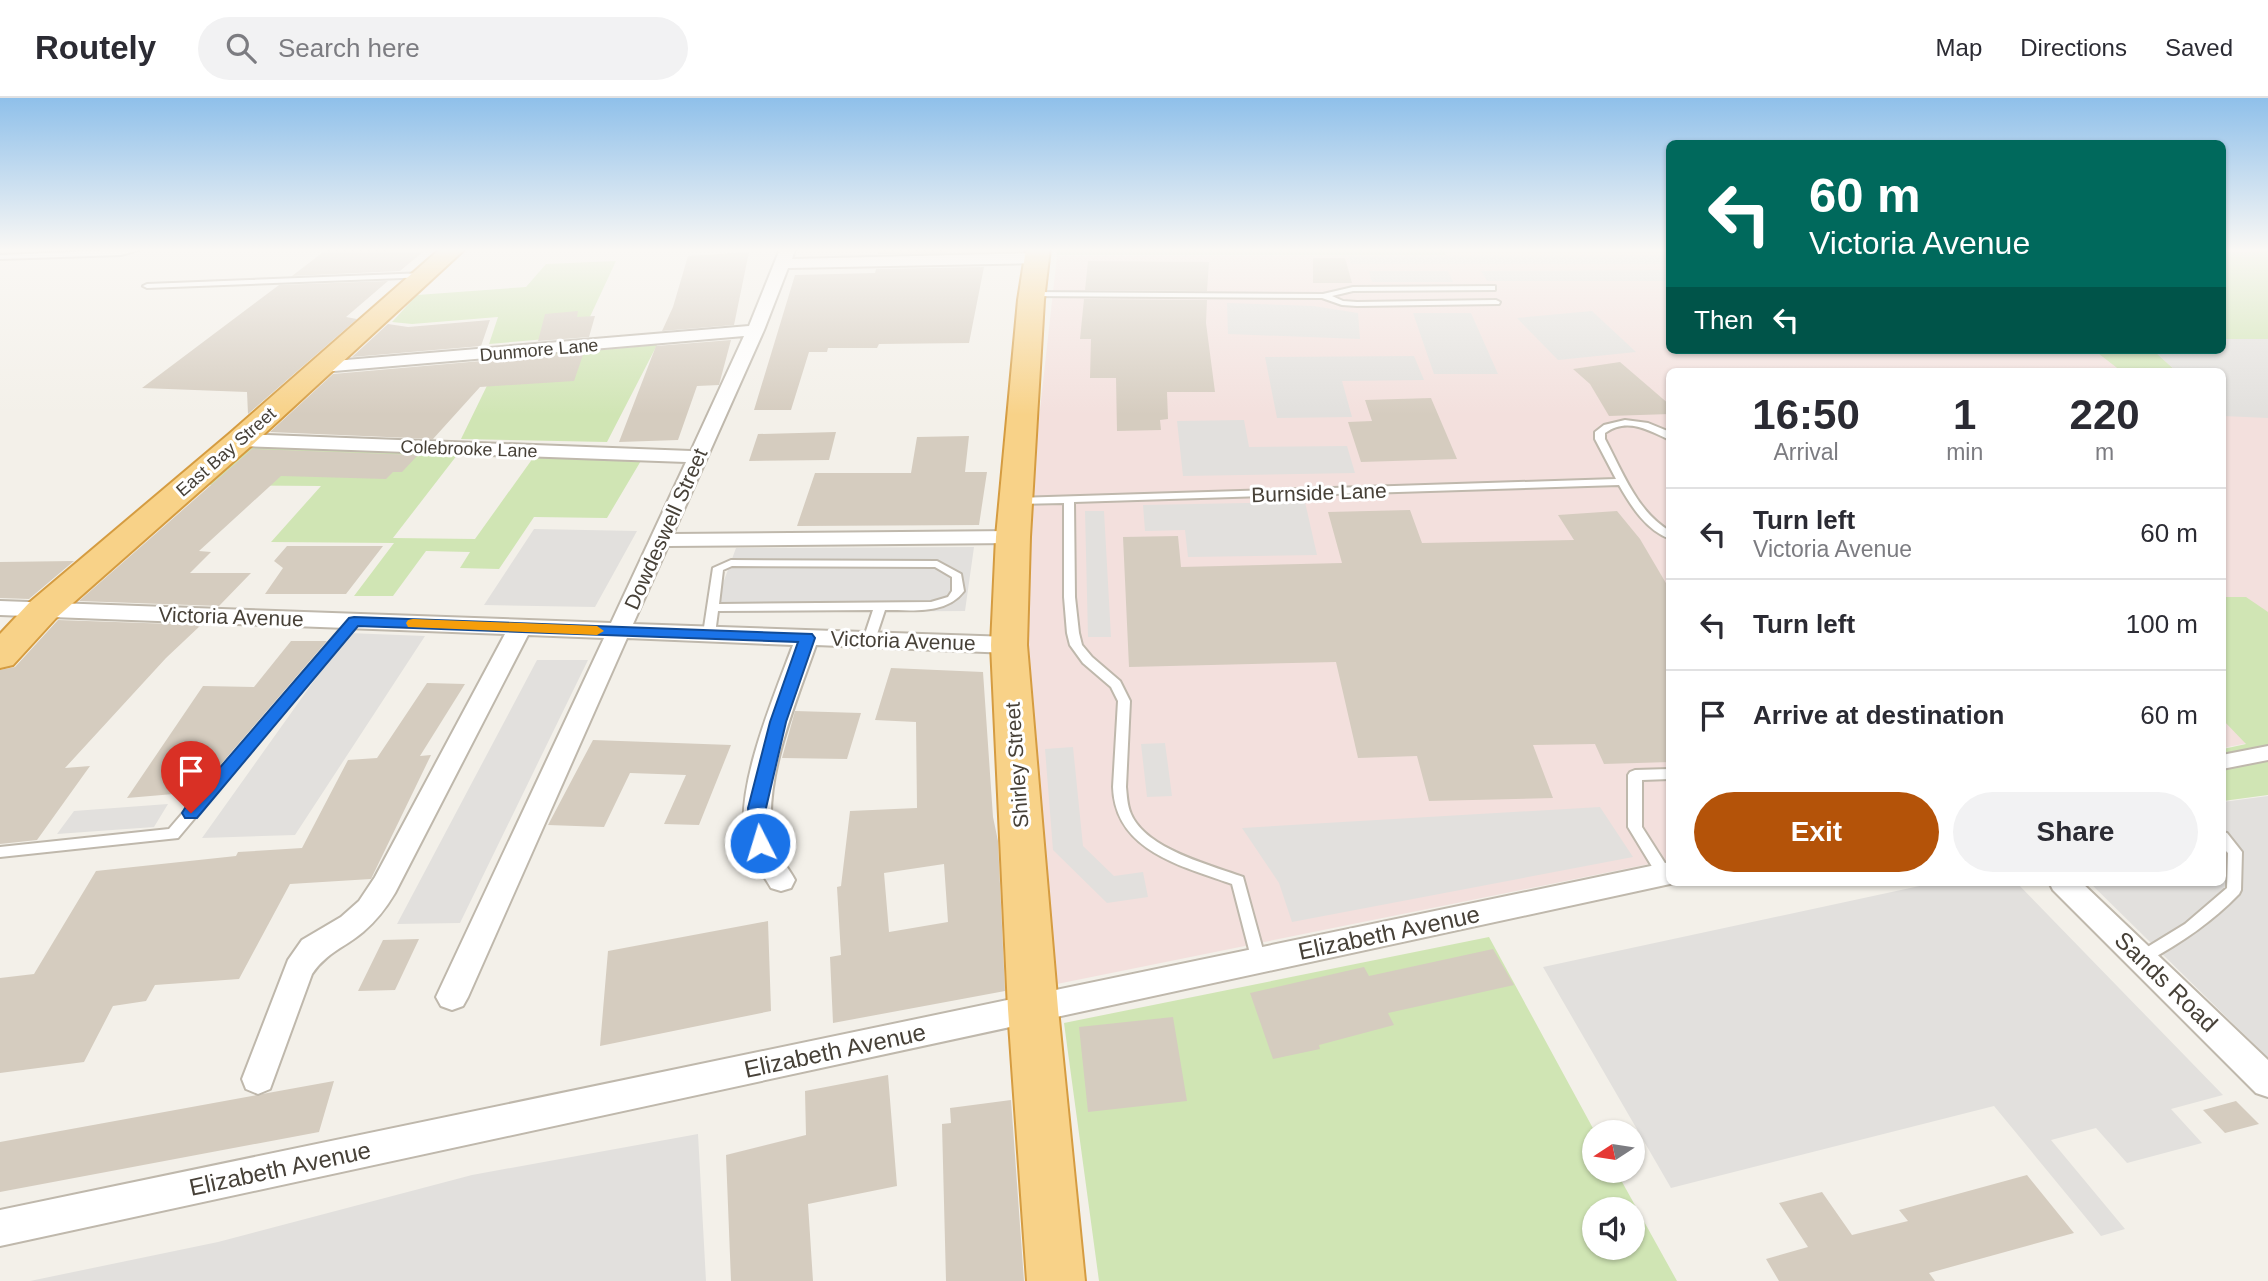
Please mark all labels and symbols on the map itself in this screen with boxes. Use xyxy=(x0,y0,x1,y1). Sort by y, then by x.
street label: Dunmore Lane xyxy=(479,335,599,365)
street label: East Bay Street xyxy=(172,403,280,501)
street label: Colebrooke Lane xyxy=(400,437,538,461)
street label: Dowdeswell Street xyxy=(620,445,711,613)
street label: Burnside Lane xyxy=(1251,479,1387,506)
street label: Victoria Avenue xyxy=(158,602,304,631)
street label: Victoria Avenue xyxy=(830,626,976,655)
street label: Shirley Street xyxy=(1001,701,1032,829)
pin xyxy=(161,741,221,813)
position arrow xyxy=(723,806,797,880)
street label: Elizabeth Avenue xyxy=(1296,900,1482,965)
street label: Sands Road xyxy=(2109,926,2223,1037)
street label: Elizabeth Avenue xyxy=(742,1018,928,1083)
north arrow xyxy=(1582,1120,1645,1183)
street label: Elizabeth Avenue xyxy=(187,1136,373,1201)

